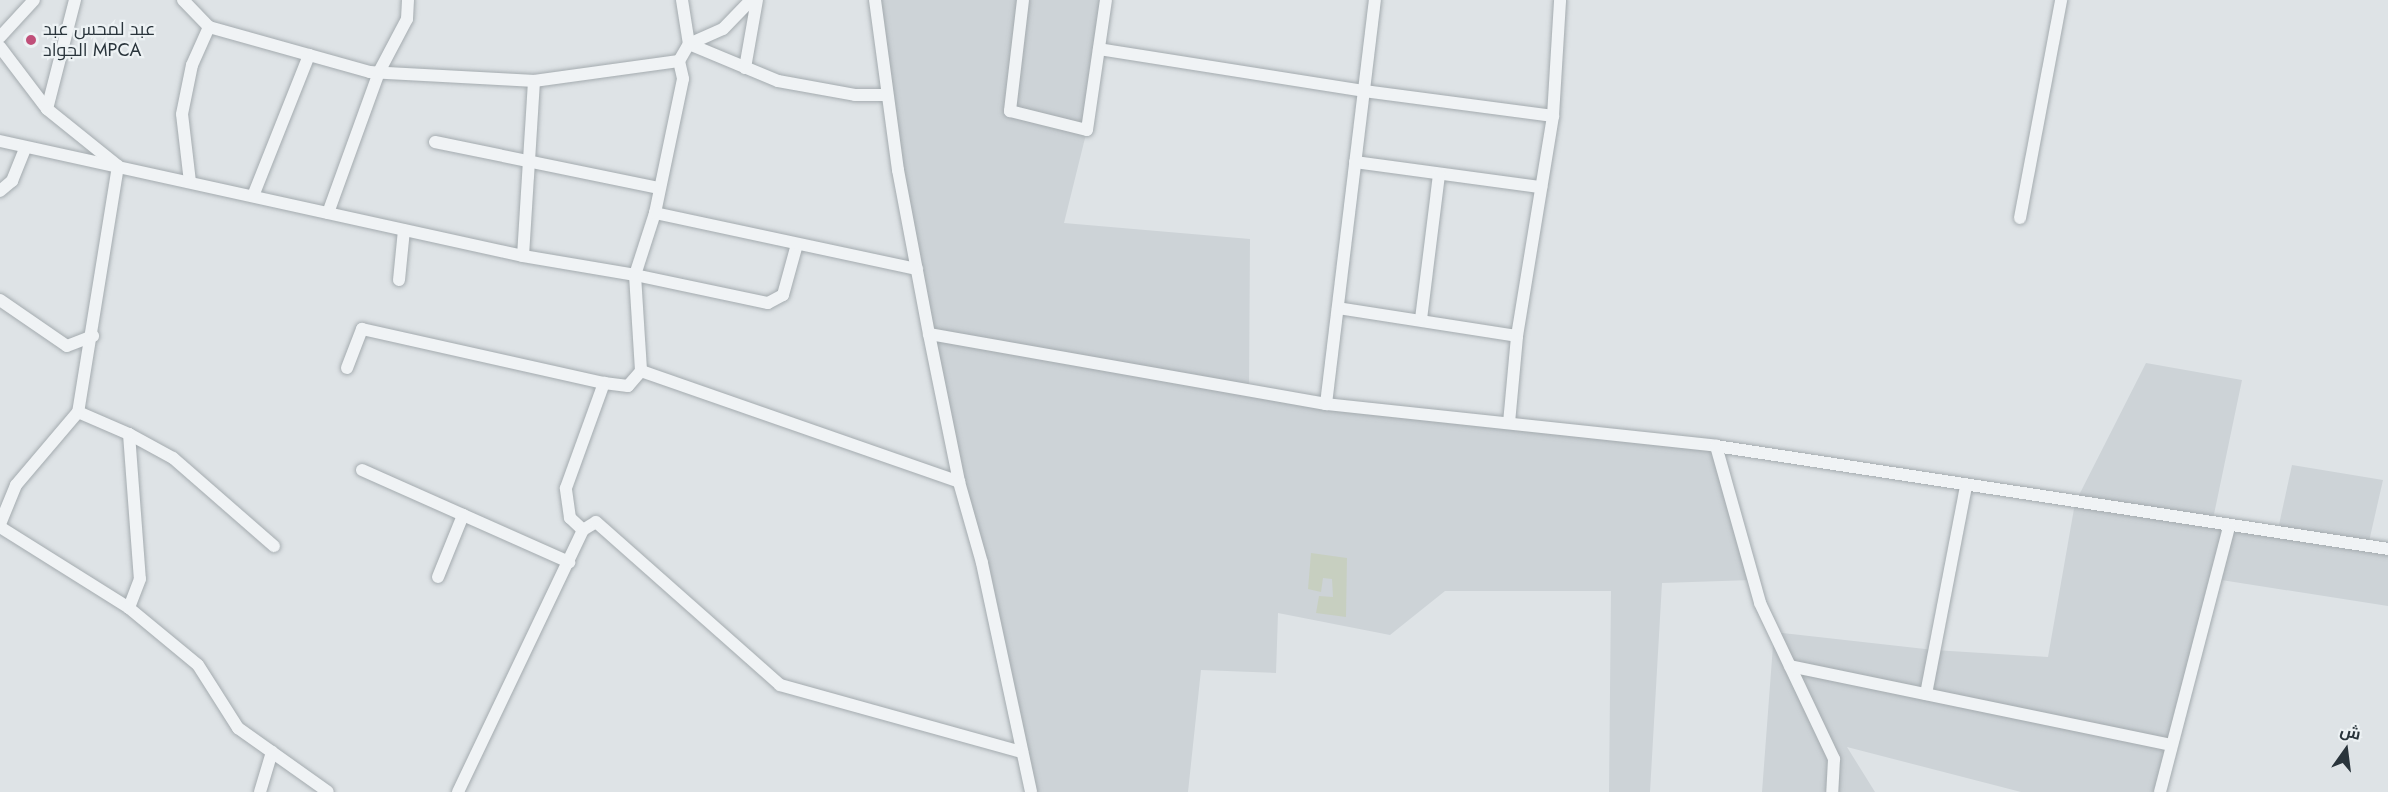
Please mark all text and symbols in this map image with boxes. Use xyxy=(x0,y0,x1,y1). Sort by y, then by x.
place label: عبد لمحس عبد الجواد MPCA xyxy=(43,19,155,62)
marker: عبد لمحس عبد الجواد MPCA xyxy=(24,33,38,47)
text: ش xyxy=(2338,718,2363,746)
north arrow xyxy=(2316,720,2376,780)

